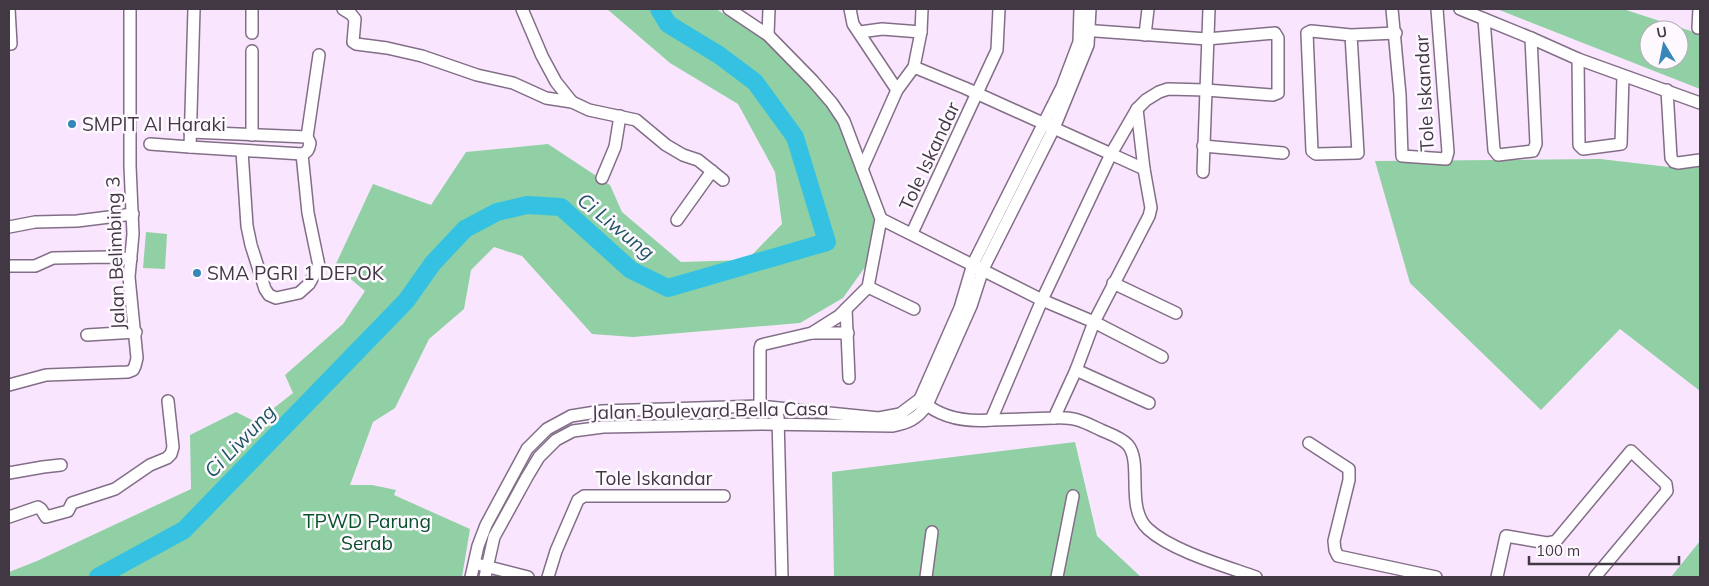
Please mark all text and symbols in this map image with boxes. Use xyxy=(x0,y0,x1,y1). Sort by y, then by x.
north arrow xyxy=(1639,20,1689,70)
text: U xyxy=(1655,22,1668,42)
street label: Tole Iskandar xyxy=(1409,34,1439,152)
street label: Tole Iskandar xyxy=(893,98,965,214)
place label: SMPIT Al Haraki xyxy=(82,112,226,136)
marker: SMPIT Al Haraki xyxy=(66,118,78,130)
street label: Jalan Belimbing 3 xyxy=(100,176,130,330)
water label: Ci Liwung xyxy=(573,187,660,264)
place label: SMA PGRI 1 DEPOK xyxy=(207,261,385,285)
marker: SMA PGRI 1 DEPOK xyxy=(191,267,203,279)
street label: Jalan Boulevard Bella Casa xyxy=(591,396,829,424)
water label: Ci Liwung xyxy=(199,399,281,482)
street label: Tole Iskandar xyxy=(596,466,713,490)
park label: TPWD Parung Serab xyxy=(303,509,431,555)
scale bar xyxy=(1529,534,1679,566)
text: 100 m xyxy=(1536,541,1580,560)

